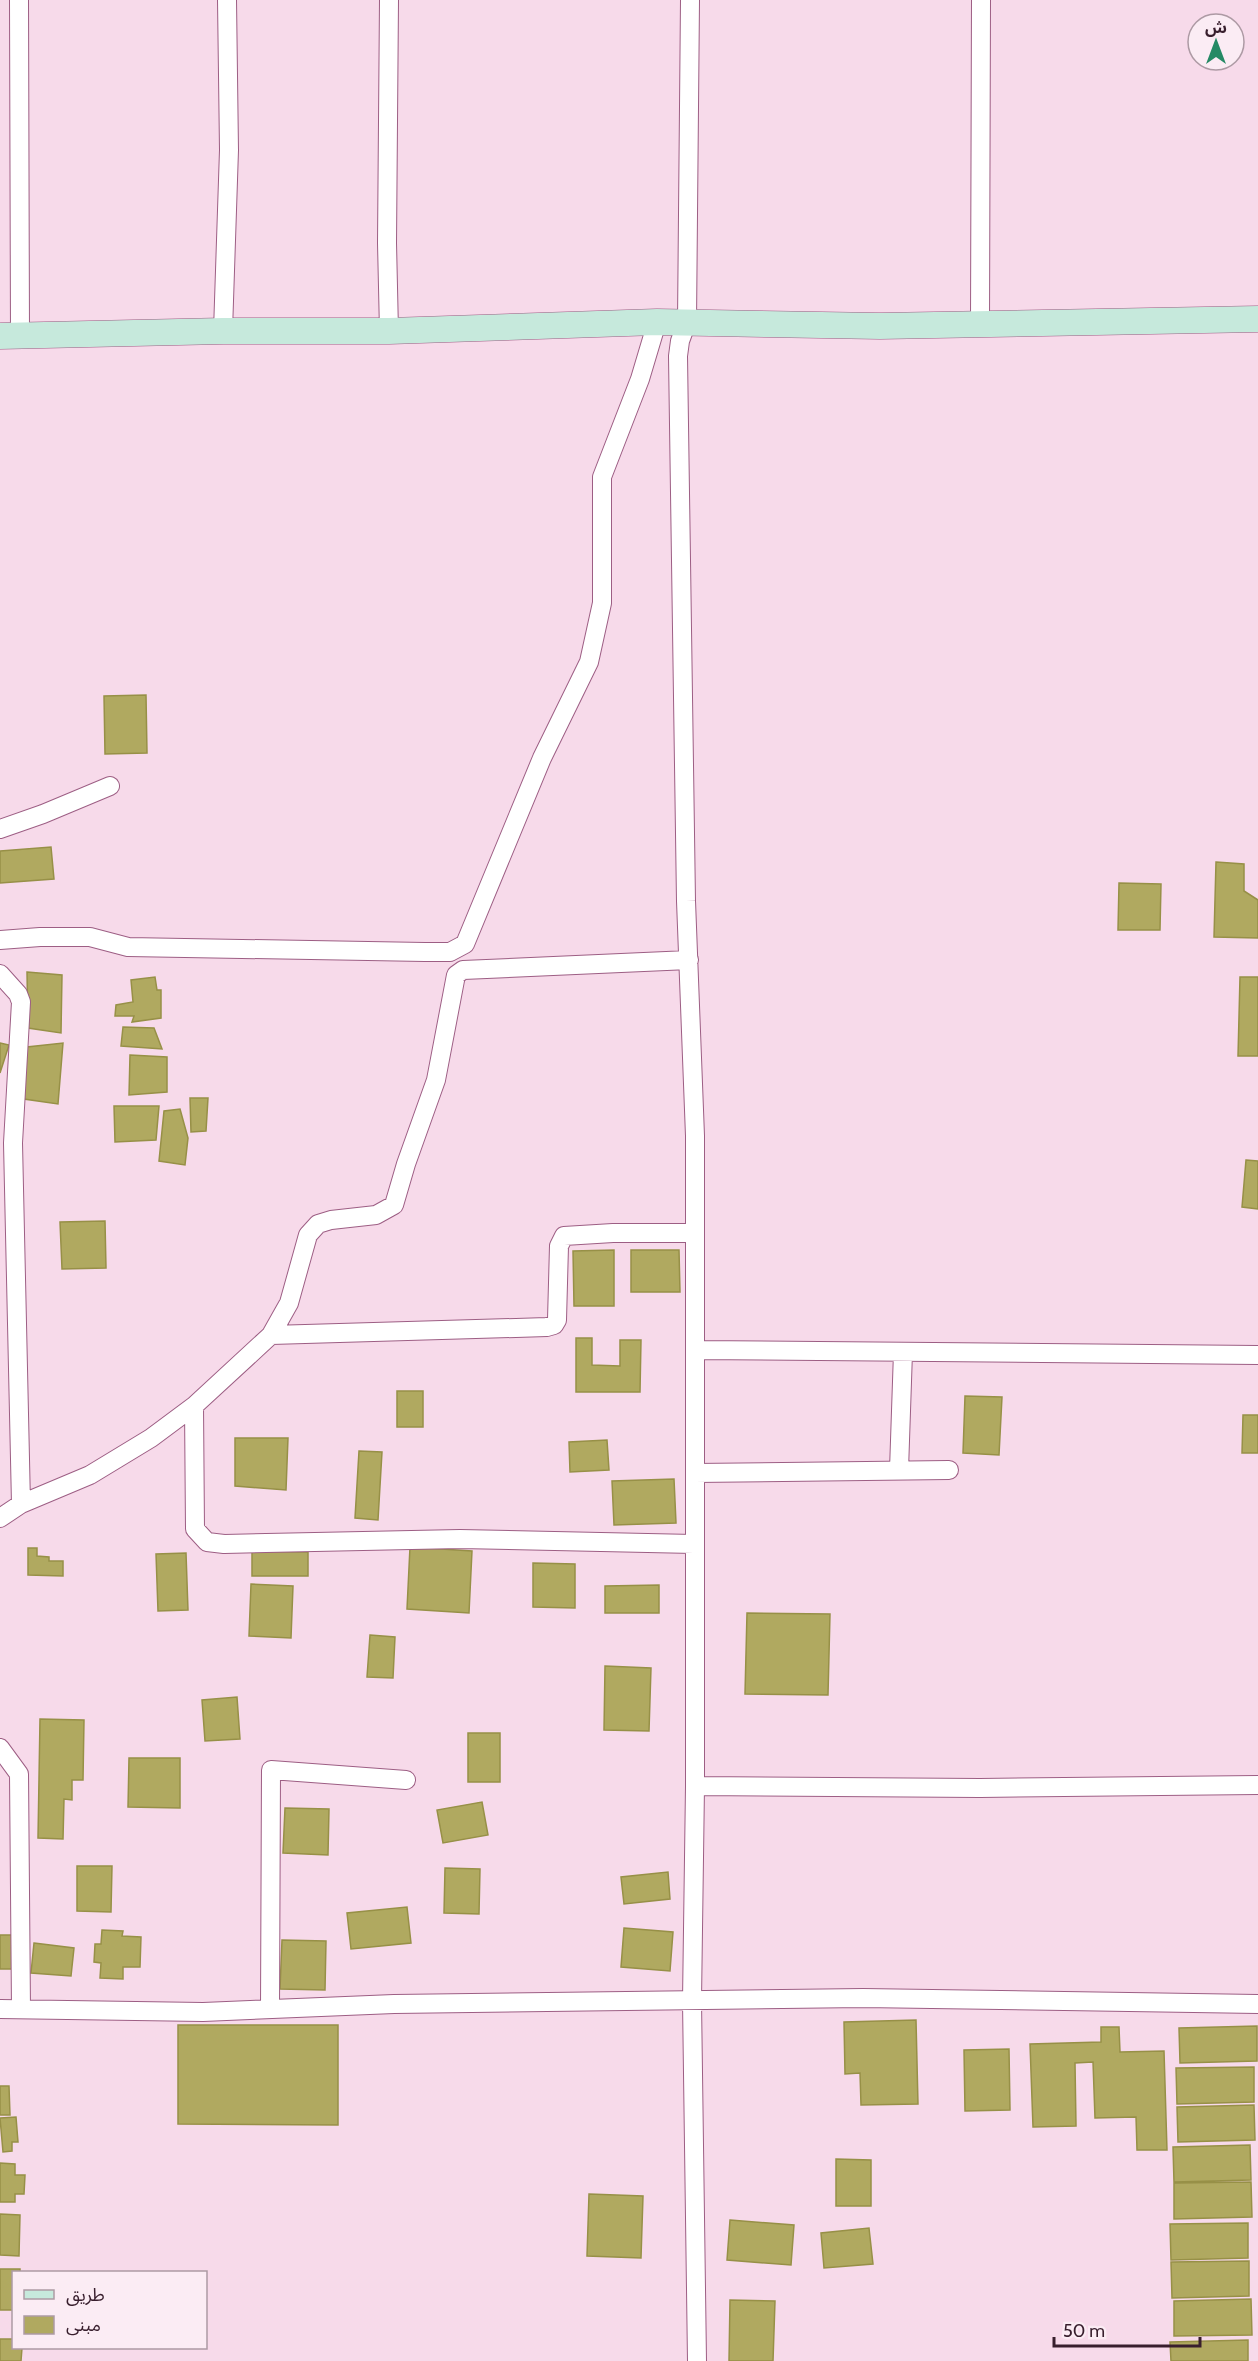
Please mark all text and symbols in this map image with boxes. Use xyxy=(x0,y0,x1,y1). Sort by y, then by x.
north arrow xyxy=(1186,12,1246,72)
text: ش xyxy=(1205,18,1227,37)
legend xyxy=(12,2271,207,2349)
text: طريق xyxy=(66,2284,105,2306)
scale bar xyxy=(1054,2310,1200,2348)
text: مبنى xyxy=(66,2314,101,2336)
text: 50 m xyxy=(1063,2320,1105,2342)

